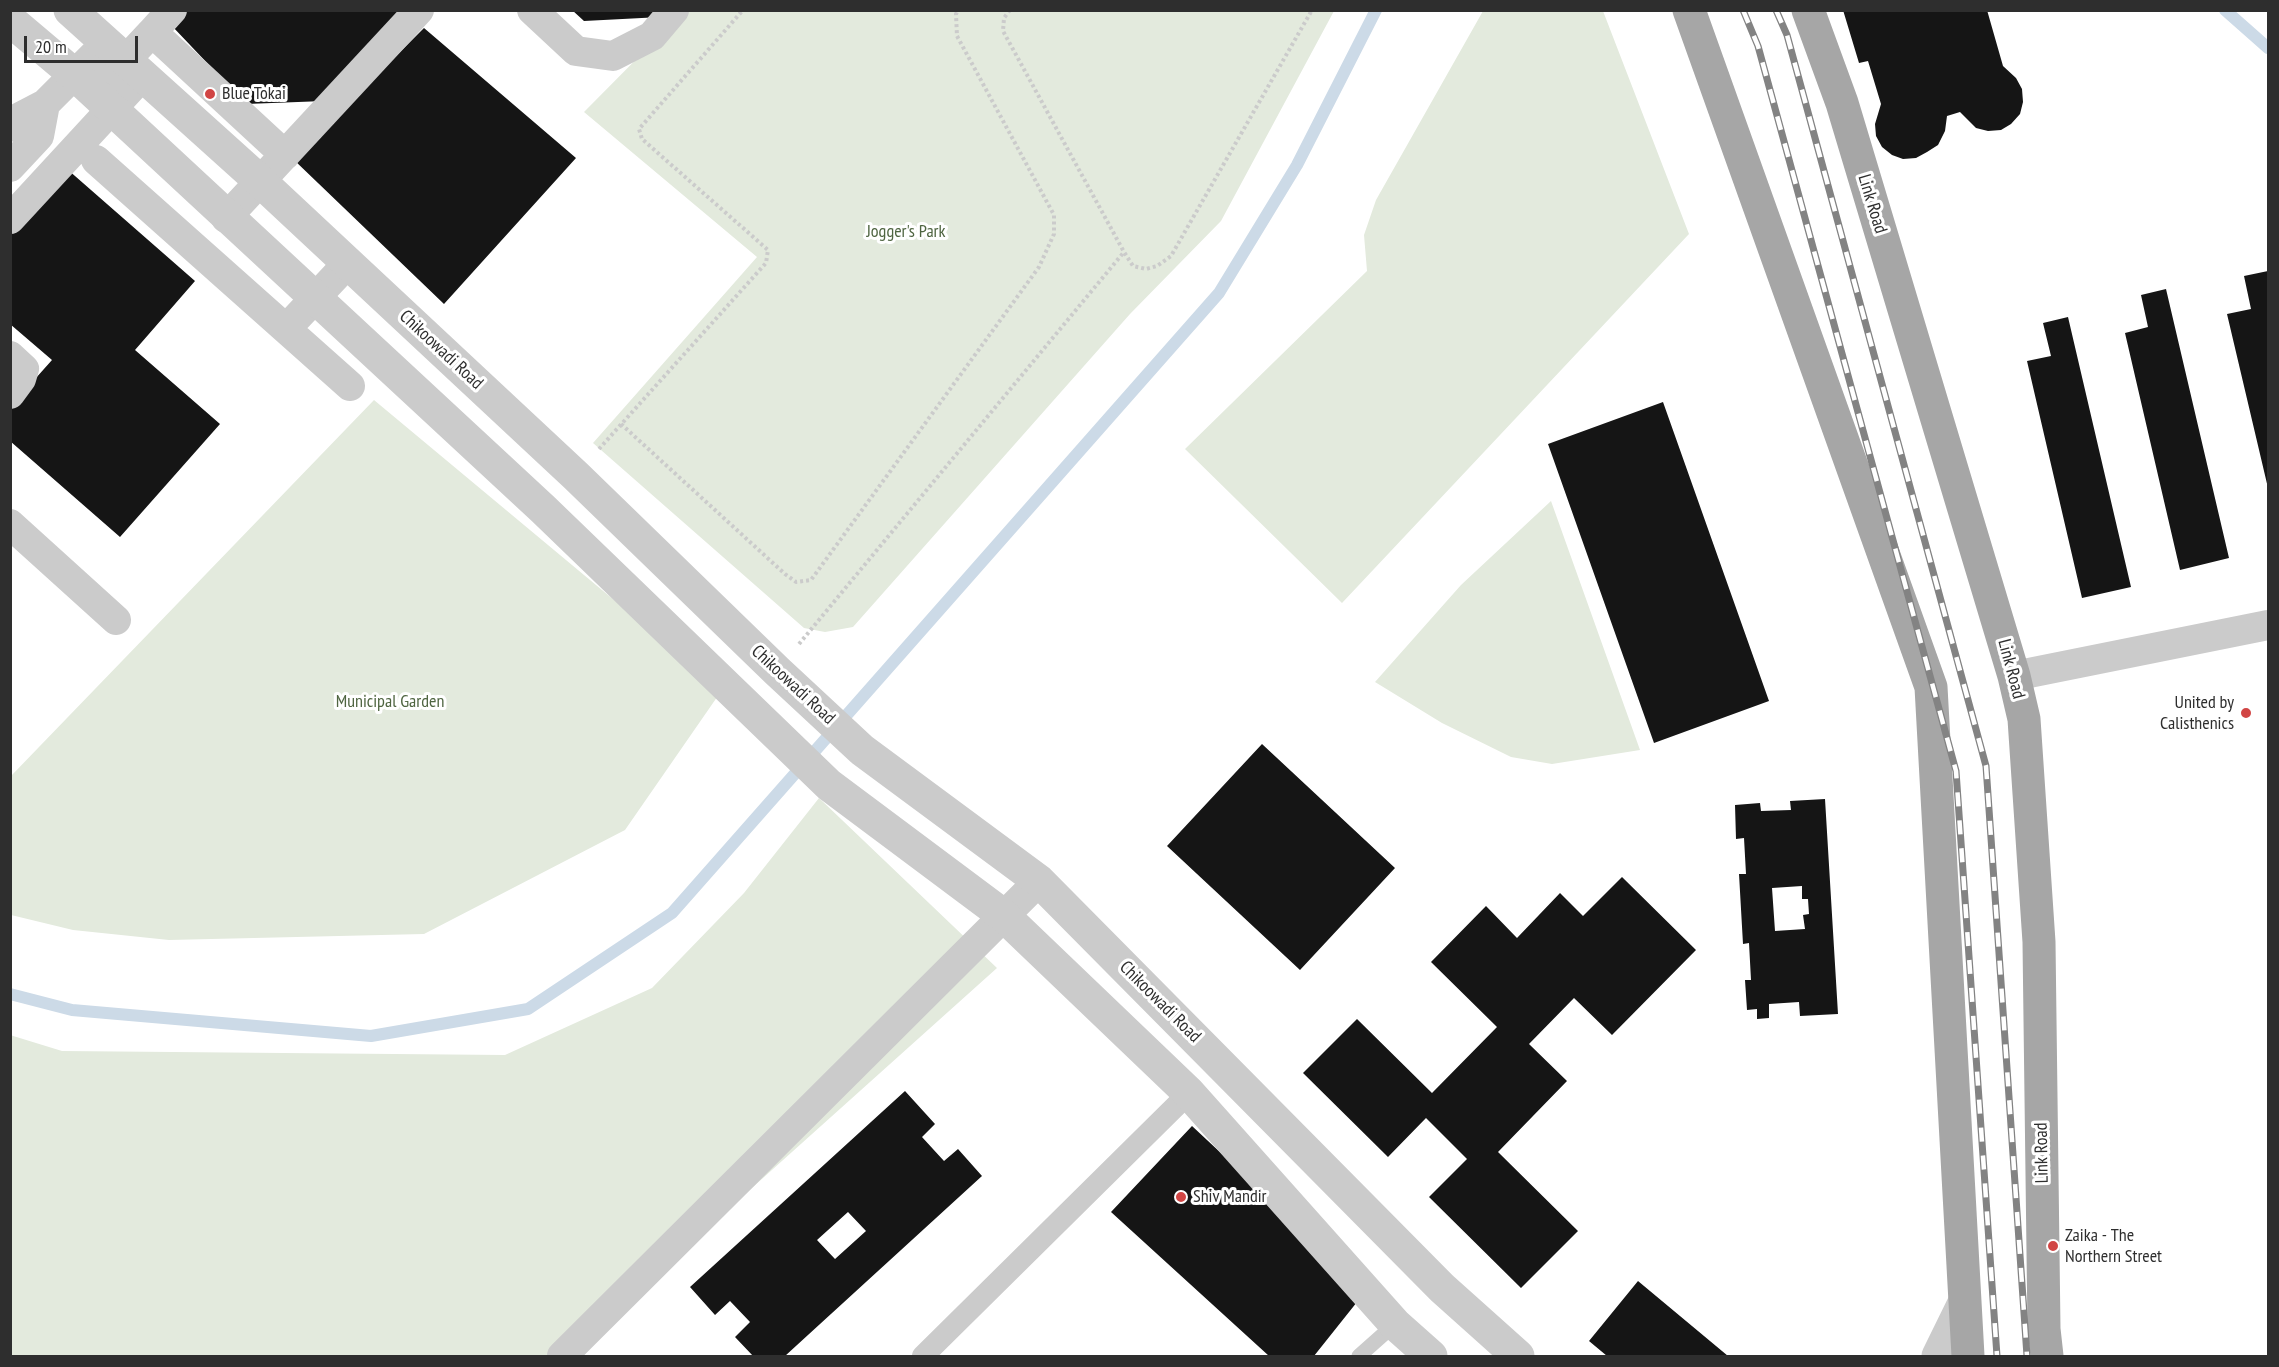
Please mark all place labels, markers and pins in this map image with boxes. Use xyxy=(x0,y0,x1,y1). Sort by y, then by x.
place label: Blue Tokai xyxy=(222,83,286,105)
marker: Blue Tokai xyxy=(203,87,217,101)
place label: United by Calisthenics xyxy=(2160,692,2234,734)
marker: United by Calisthenics xyxy=(2239,706,2253,720)
place label: Shiv Mandir xyxy=(1193,1186,1267,1208)
marker: Shiv Mandir xyxy=(1174,1190,1188,1204)
place label: Zaika - The Northern Street xyxy=(2065,1225,2162,1268)
marker: Zaika - The Northern Street xyxy=(2046,1239,2060,1253)

